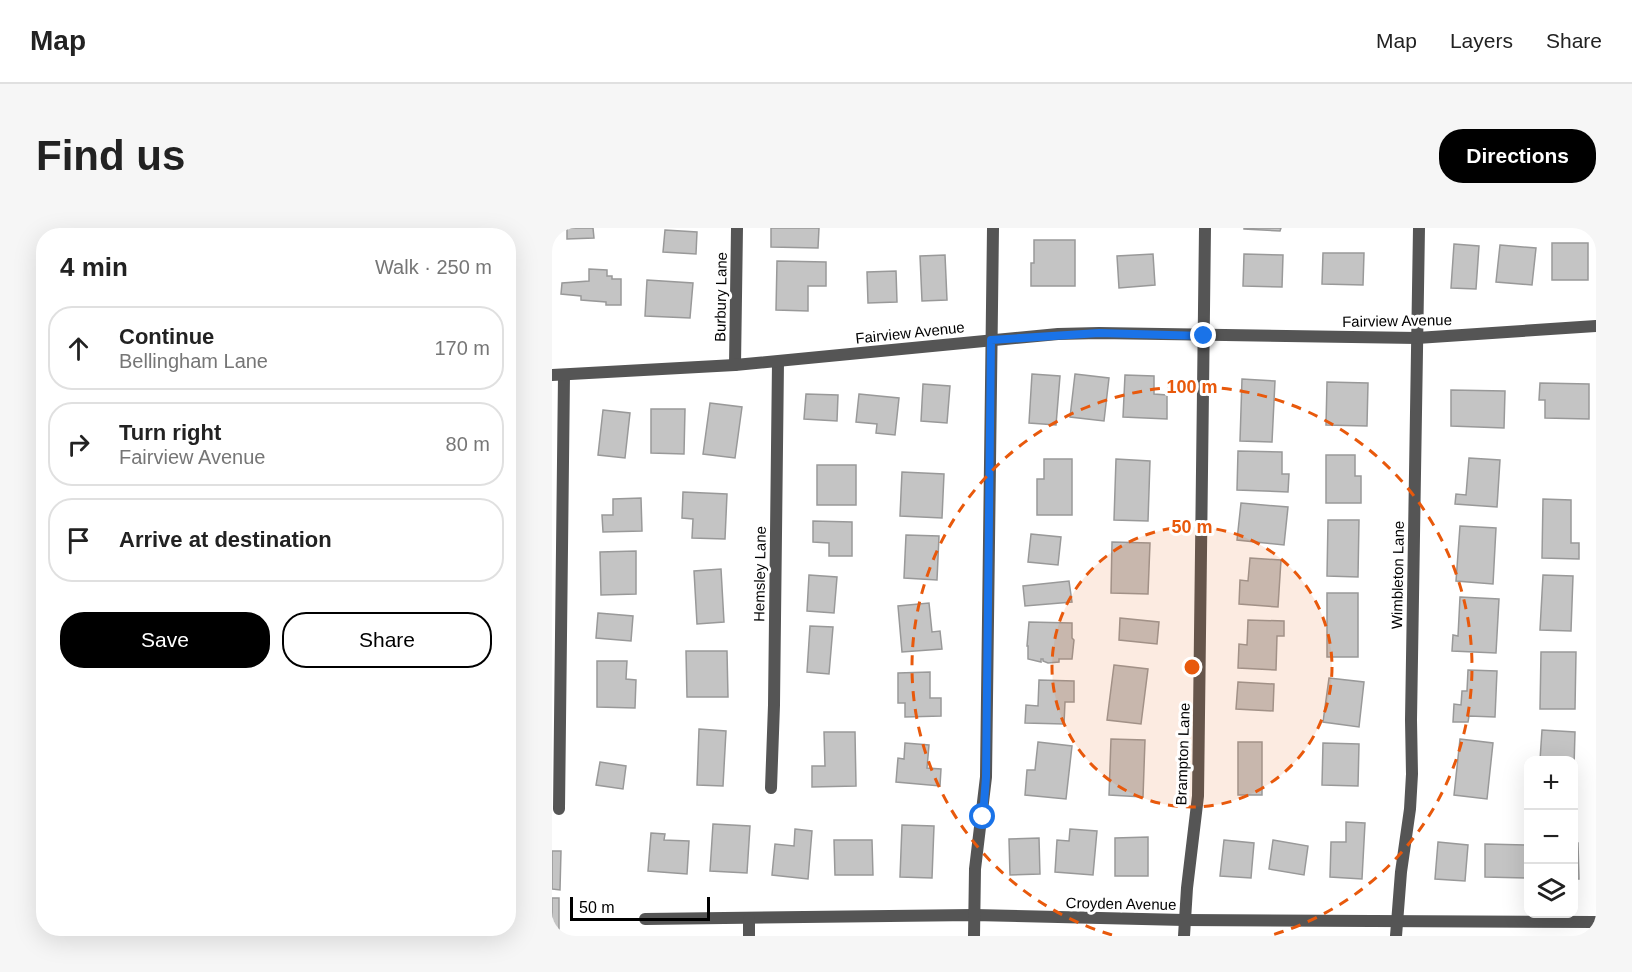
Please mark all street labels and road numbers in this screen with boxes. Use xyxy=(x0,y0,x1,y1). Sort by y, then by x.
street label: Burbury Lane xyxy=(711,252,730,342)
street label: Fairview Avenue xyxy=(1342,311,1452,330)
street label: Fairview Avenue xyxy=(854,318,965,347)
street label: Wimbleton Lane xyxy=(1388,521,1407,629)
street label: Hemsley Lane xyxy=(750,526,769,622)
street label: Brampton Lane xyxy=(1172,702,1193,806)
street label: Croyden Avenue xyxy=(1066,894,1176,913)

